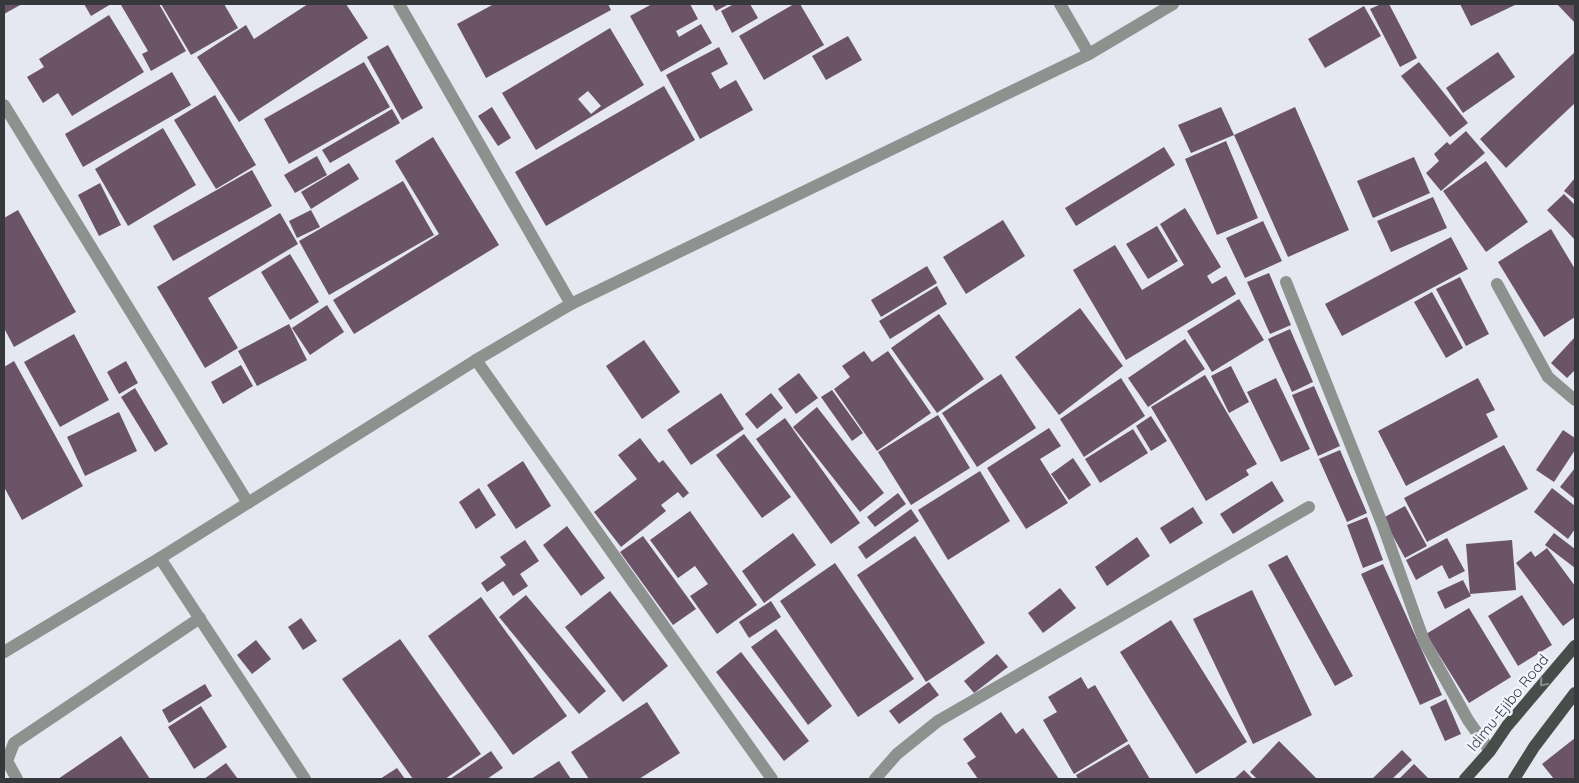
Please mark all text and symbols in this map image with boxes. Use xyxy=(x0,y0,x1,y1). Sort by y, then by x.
street label: Idimu-Ejibo Road xyxy=(1463,650,1553,755)
one-way arrow xyxy=(1540,678,1549,687)

